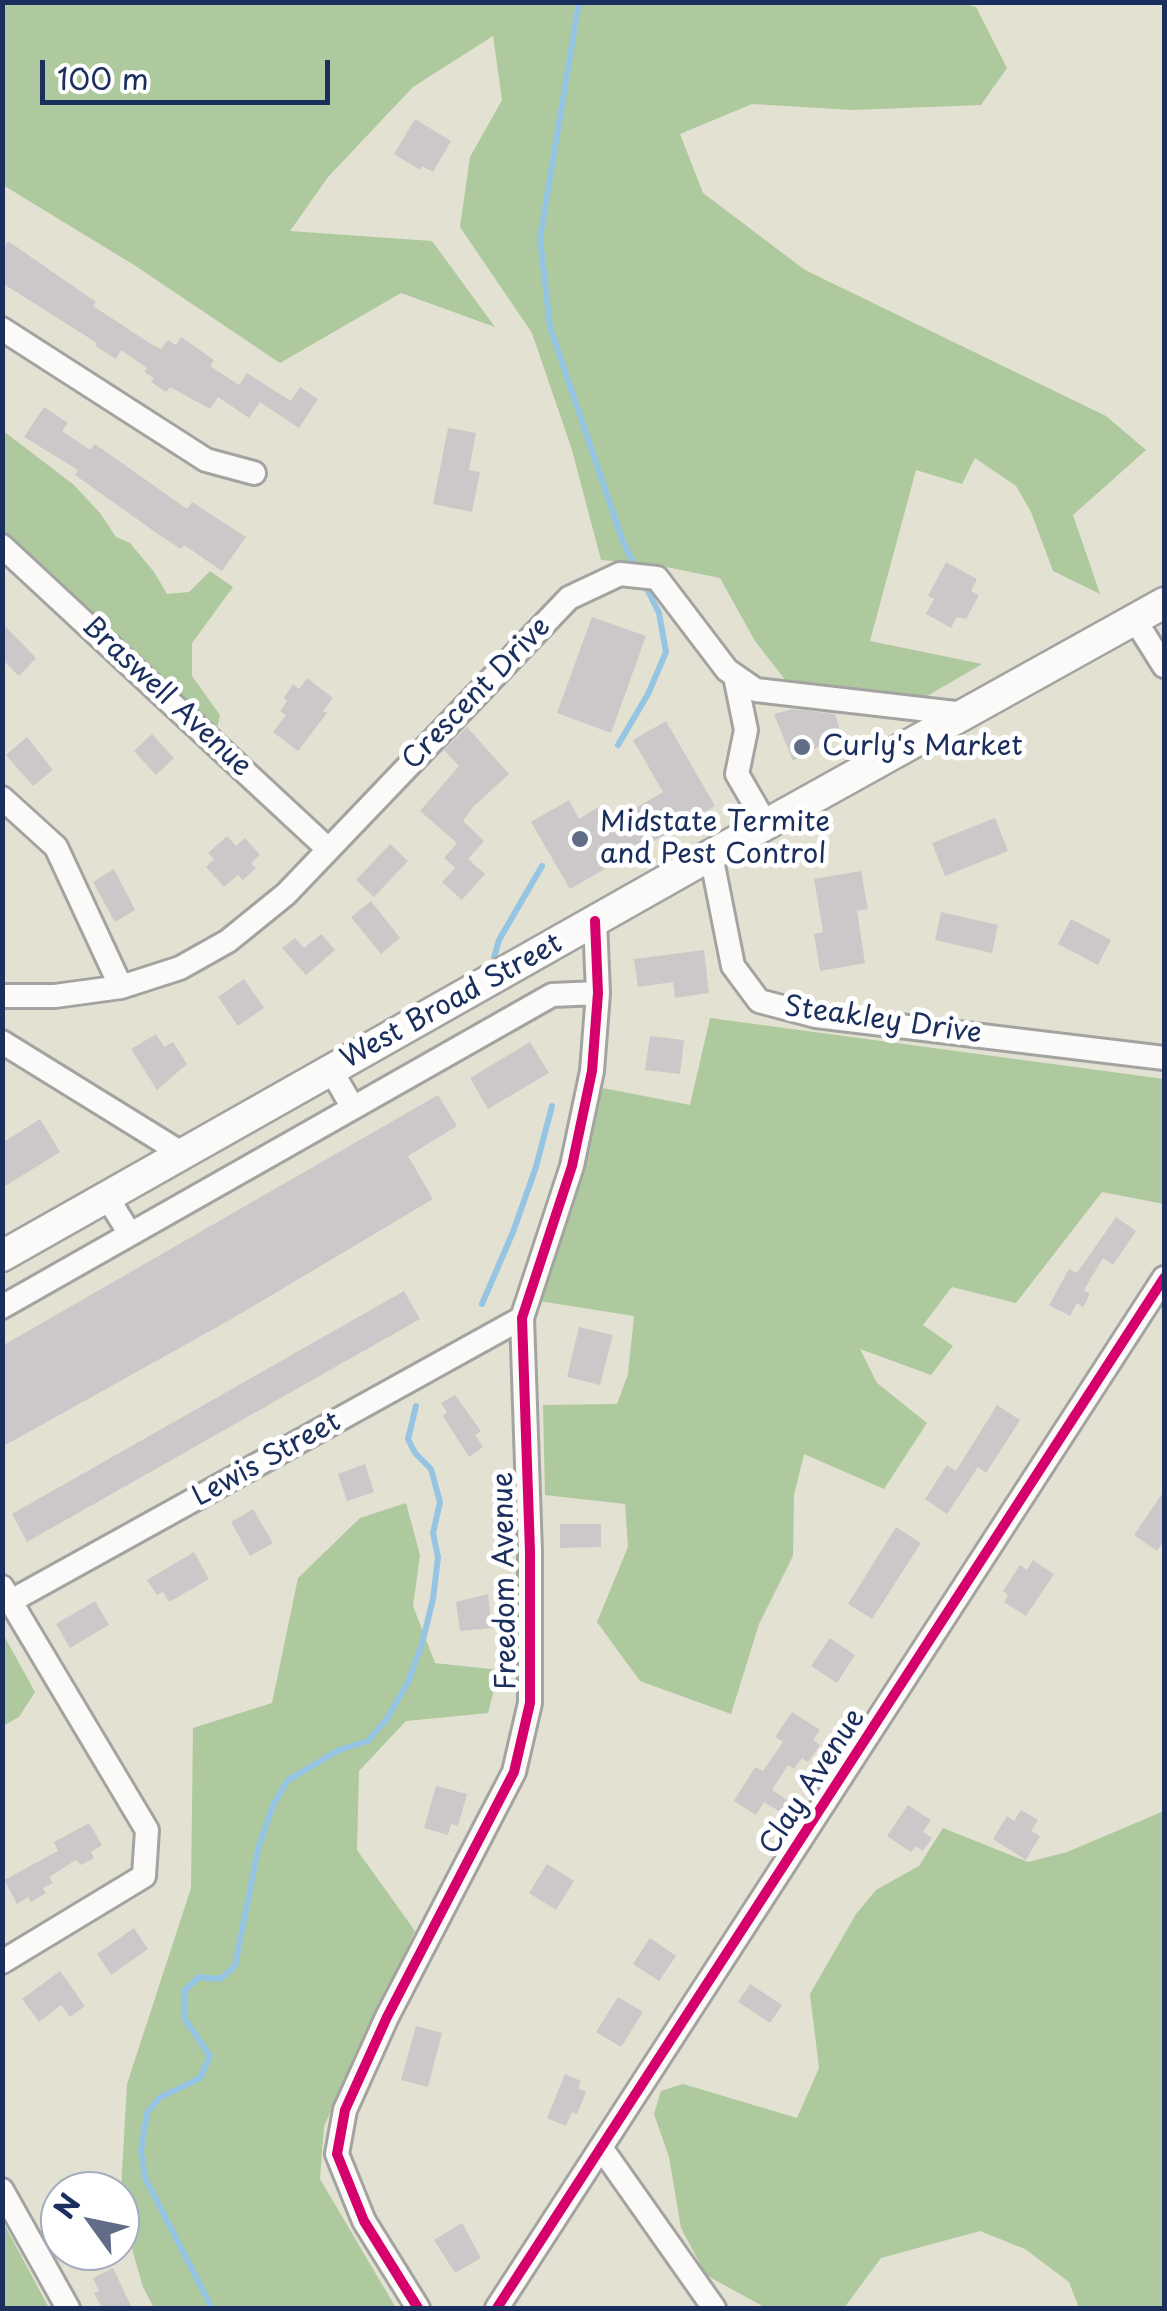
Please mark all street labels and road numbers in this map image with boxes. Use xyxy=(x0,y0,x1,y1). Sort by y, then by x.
street label: Braswell Avenue xyxy=(74,610,258,784)
street label: Crescent Drive xyxy=(396,611,558,777)
street label: West Broad Street xyxy=(335,927,569,1077)
street label: Steakley Drive xyxy=(782,991,984,1051)
street label: Lewis Street xyxy=(187,1406,347,1514)
street label: Freedom Avenue xyxy=(487,1472,525,1690)
street label: Clay Avenue xyxy=(753,1703,873,1861)

